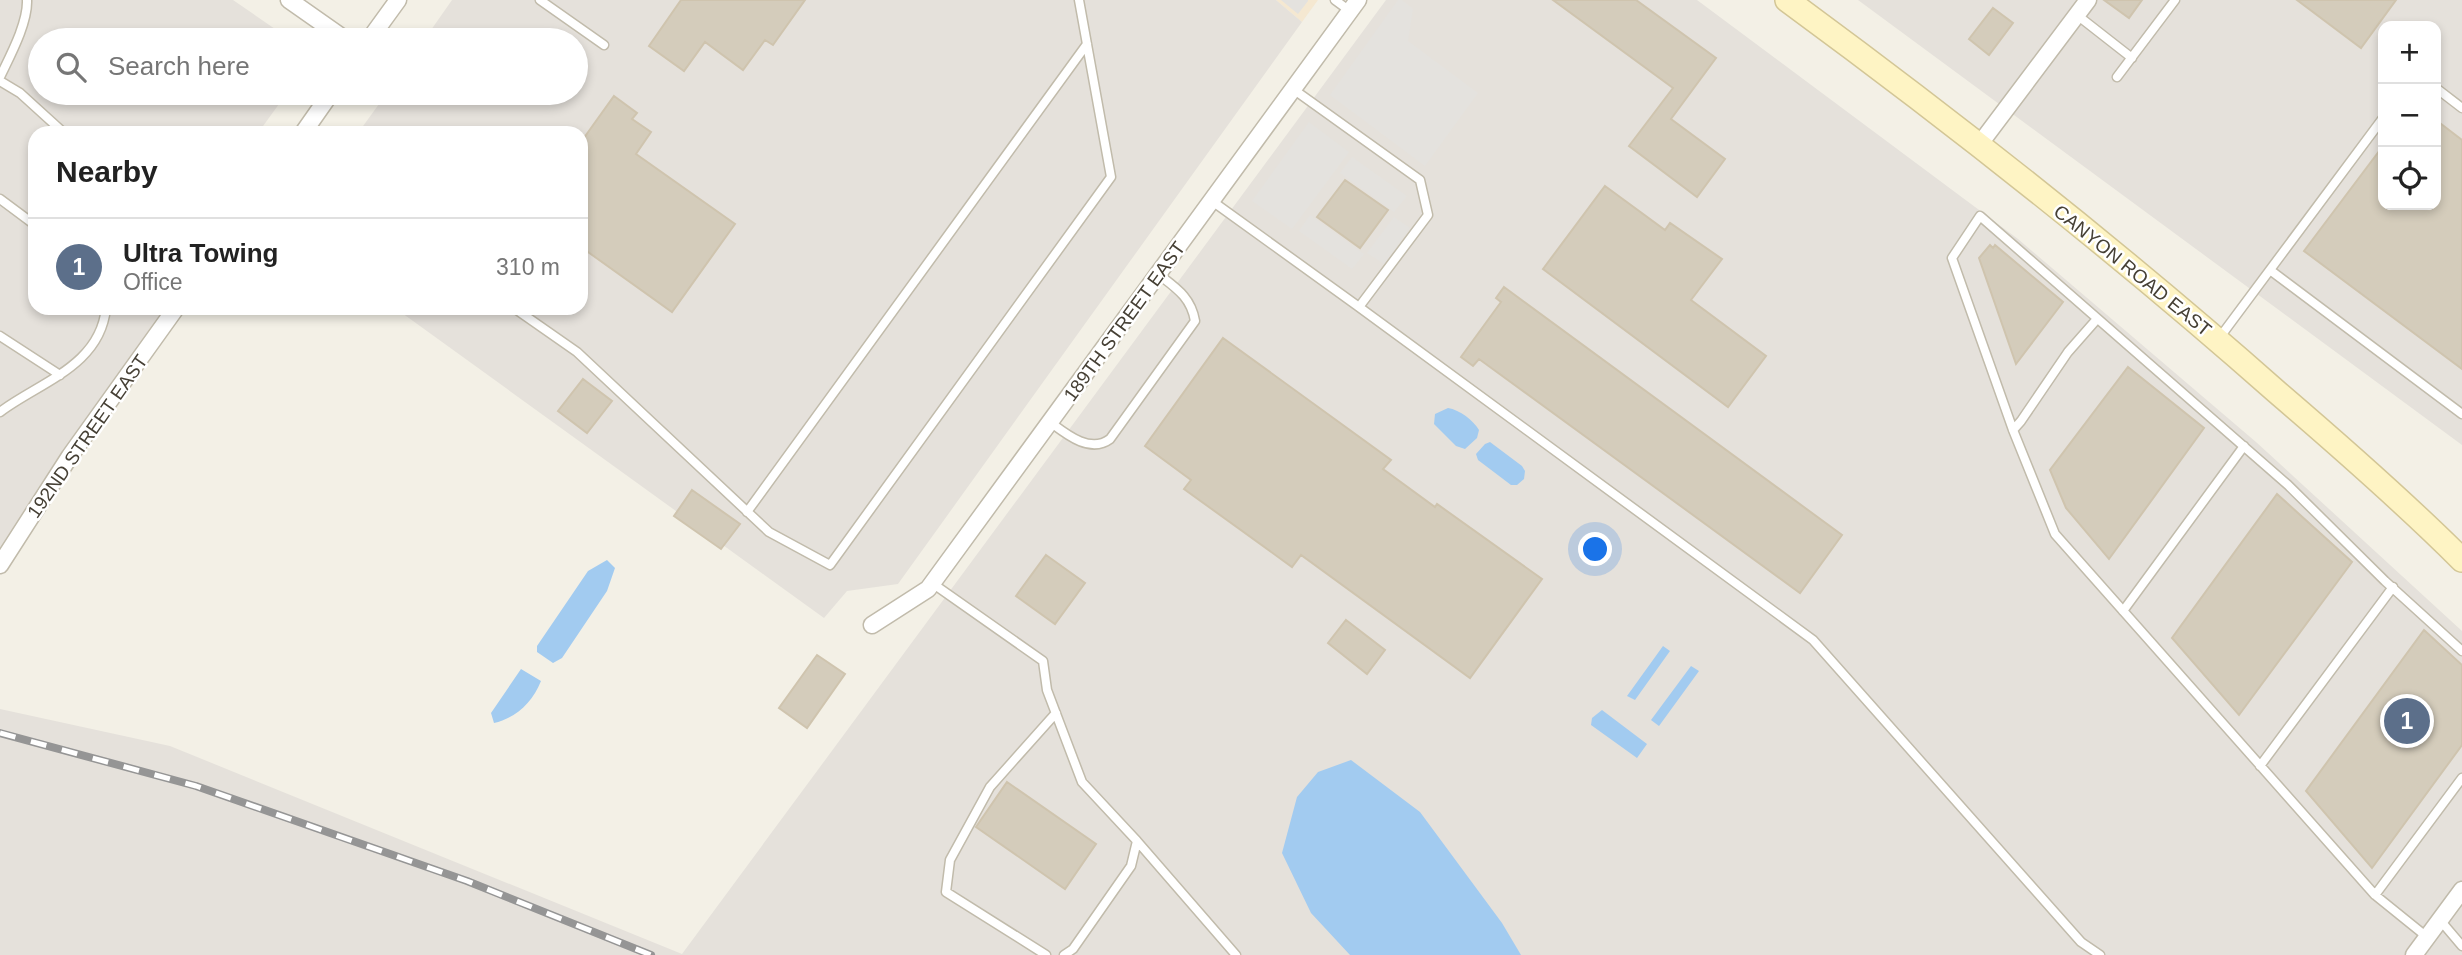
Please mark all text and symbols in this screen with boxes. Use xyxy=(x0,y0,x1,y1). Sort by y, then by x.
map controls xyxy=(2378,21,2441,210)
button: + xyxy=(2378,21,2441,84)
search box xyxy=(28,28,588,105)
icon: search xyxy=(52,48,90,86)
text: Search here xyxy=(108,51,250,81)
button: − xyxy=(2378,84,2441,147)
button: locate xyxy=(2378,147,2441,210)
text: Nearby xyxy=(56,155,158,188)
street label: CANYON ROAD EAST xyxy=(2050,200,2216,341)
street label: 189TH STREET EAST xyxy=(1060,237,1190,405)
text: Ultra Towing xyxy=(123,238,279,268)
text: 1 xyxy=(73,254,85,280)
text: 310 m xyxy=(496,254,560,280)
text: Office xyxy=(123,269,183,295)
street label: 192ND STREET EAST xyxy=(23,351,152,522)
your location xyxy=(1578,532,1612,566)
pin: 1 xyxy=(2384,695,2430,747)

